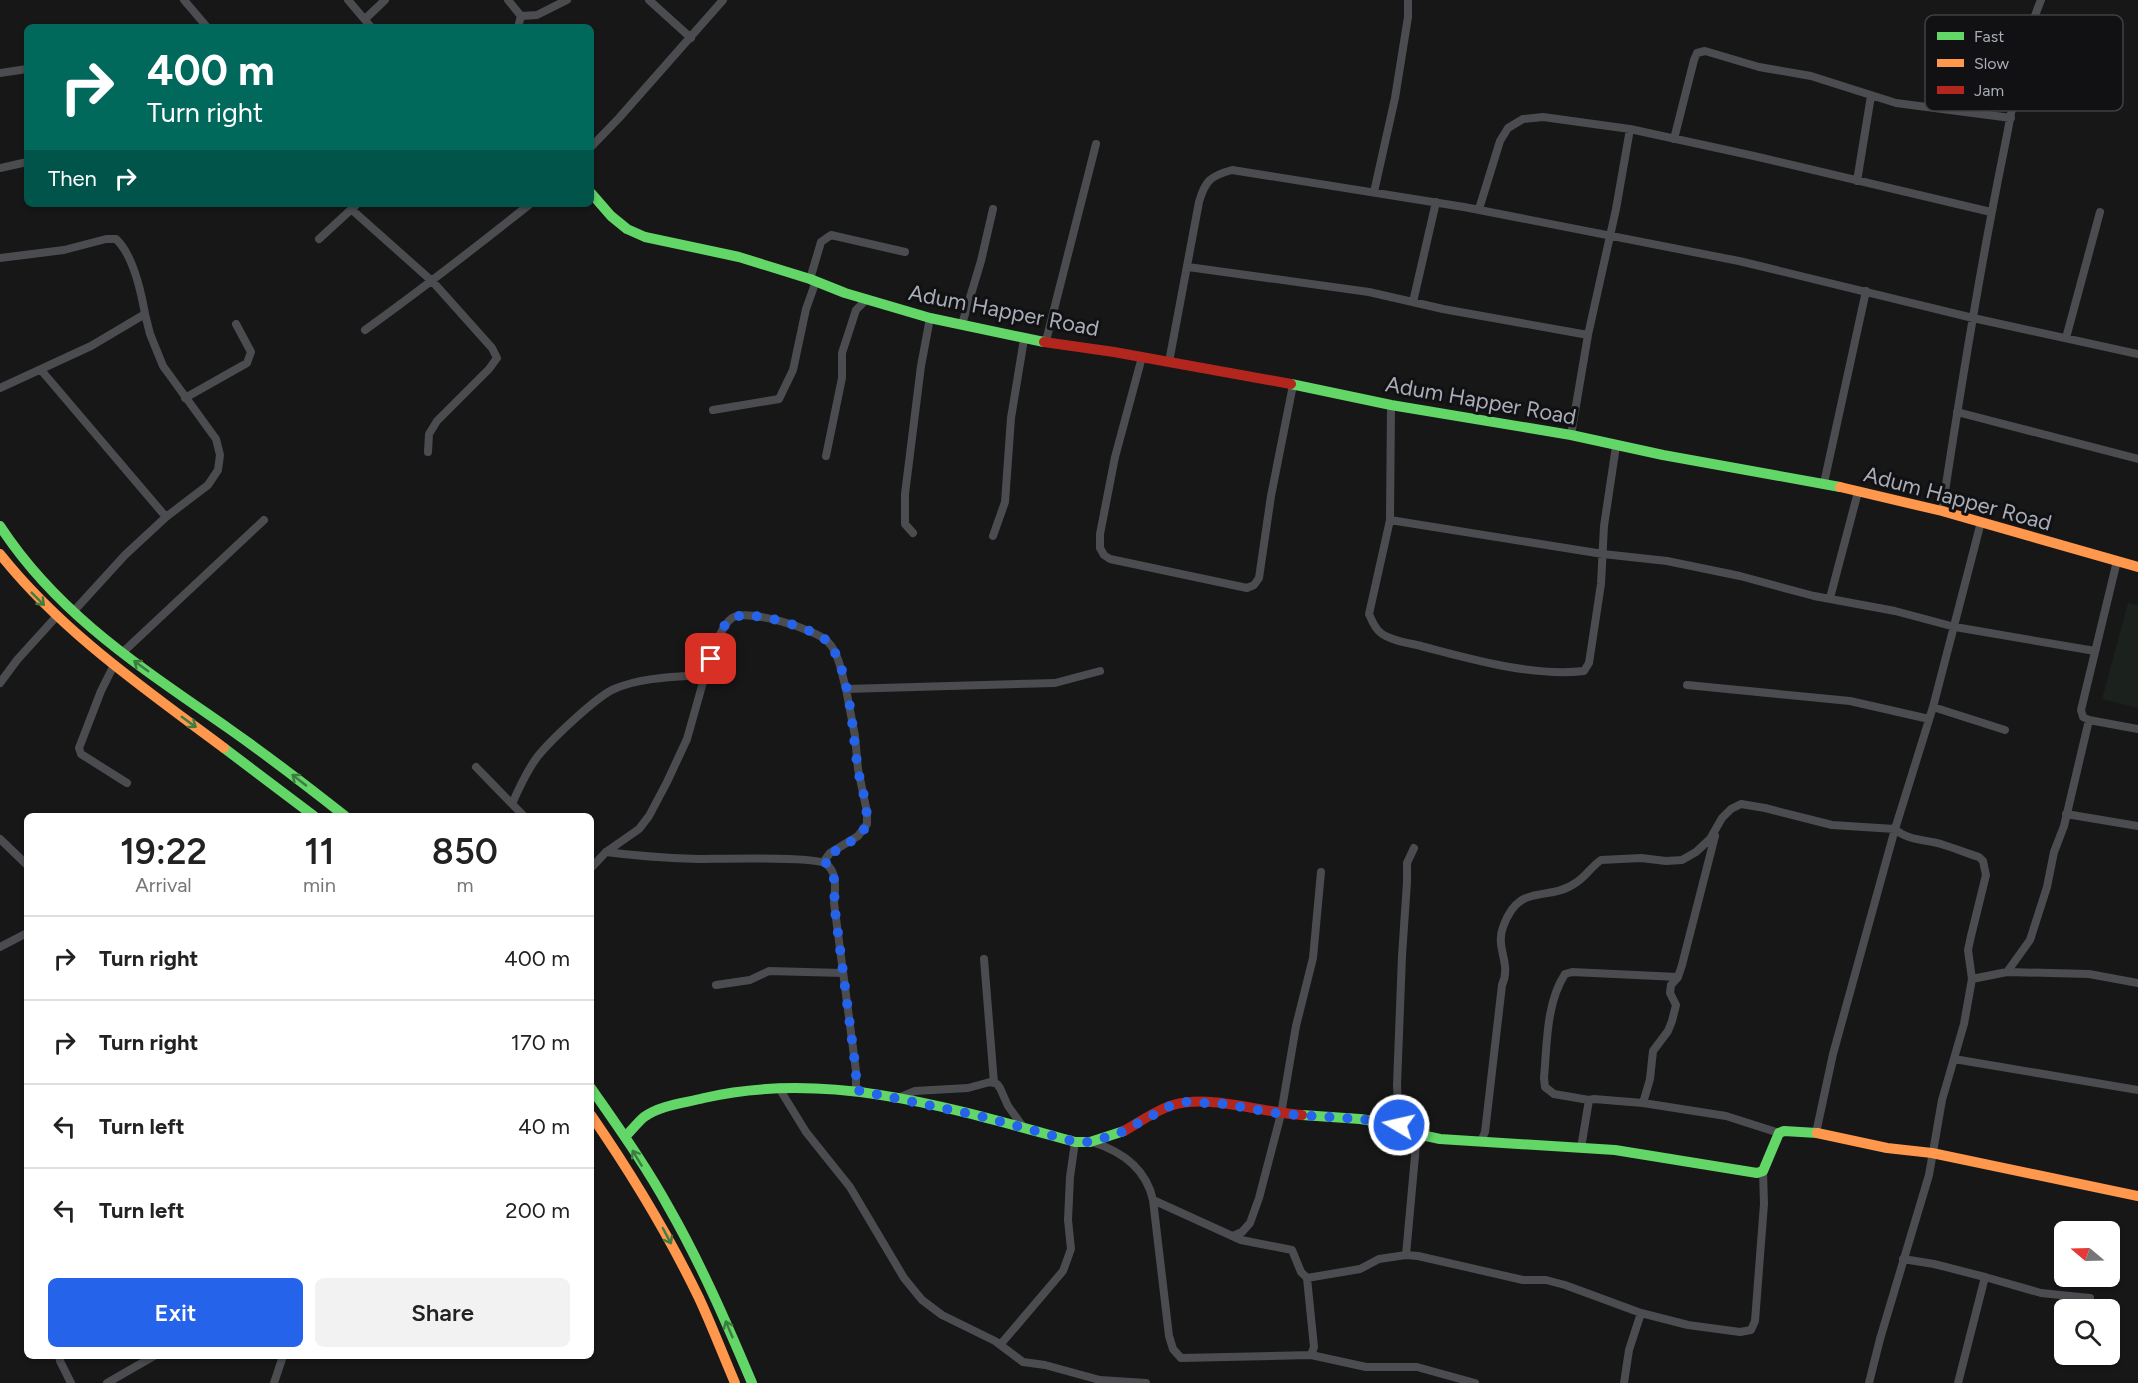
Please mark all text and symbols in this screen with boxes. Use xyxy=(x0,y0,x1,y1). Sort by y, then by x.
legend xyxy=(1925,15,2123,111)
text: Fast xyxy=(1974,27,2004,46)
text: 400 m xyxy=(147,45,275,96)
icon: right xyxy=(48,48,126,126)
text: Slow xyxy=(1974,54,2009,73)
text: Jam xyxy=(1974,81,2004,100)
text: Turn right xyxy=(147,96,263,129)
icon: right xyxy=(109,162,142,195)
text: Then xyxy=(48,165,97,192)
street label: Adum Happer Road xyxy=(906,279,1101,342)
street label: Adum Happer Road xyxy=(1383,370,1578,431)
street label: Adum Happer Road xyxy=(1861,460,2055,537)
one-way arrow xyxy=(30,592,45,606)
pin xyxy=(685,633,736,684)
icon: arrive xyxy=(694,642,727,675)
one-way arrow xyxy=(133,660,149,672)
one-way arrow xyxy=(180,716,196,728)
one-way arrow xyxy=(291,773,307,786)
text: 19:22 xyxy=(120,830,207,873)
text: 11 xyxy=(304,830,335,873)
text: 850 xyxy=(432,830,498,873)
text: Arrival xyxy=(135,873,192,897)
text: min xyxy=(303,873,336,897)
text: m xyxy=(456,873,473,897)
icon: right xyxy=(48,942,81,975)
text: Turn right xyxy=(99,945,198,972)
text: 400 m xyxy=(504,945,570,972)
icon: right xyxy=(48,1026,81,1059)
text: Turn right xyxy=(99,1029,198,1056)
text: 170 m xyxy=(511,1029,570,1056)
position arrow xyxy=(1367,1093,1431,1157)
icon: left xyxy=(48,1110,81,1143)
text: Turn left xyxy=(99,1113,185,1140)
text: 40 m xyxy=(518,1113,570,1140)
one-way arrow xyxy=(631,1150,643,1167)
icon: left xyxy=(48,1194,81,1227)
text: Turn left xyxy=(99,1197,185,1224)
text: 200 m xyxy=(505,1197,570,1224)
north arrow xyxy=(2054,1221,2120,1287)
map controls xyxy=(2054,1221,2120,1365)
one-way arrow xyxy=(662,1226,673,1244)
button: Exit xyxy=(48,1278,303,1347)
button: Share xyxy=(315,1278,570,1347)
button: search xyxy=(2054,1299,2120,1365)
one-way arrow xyxy=(723,1321,735,1339)

